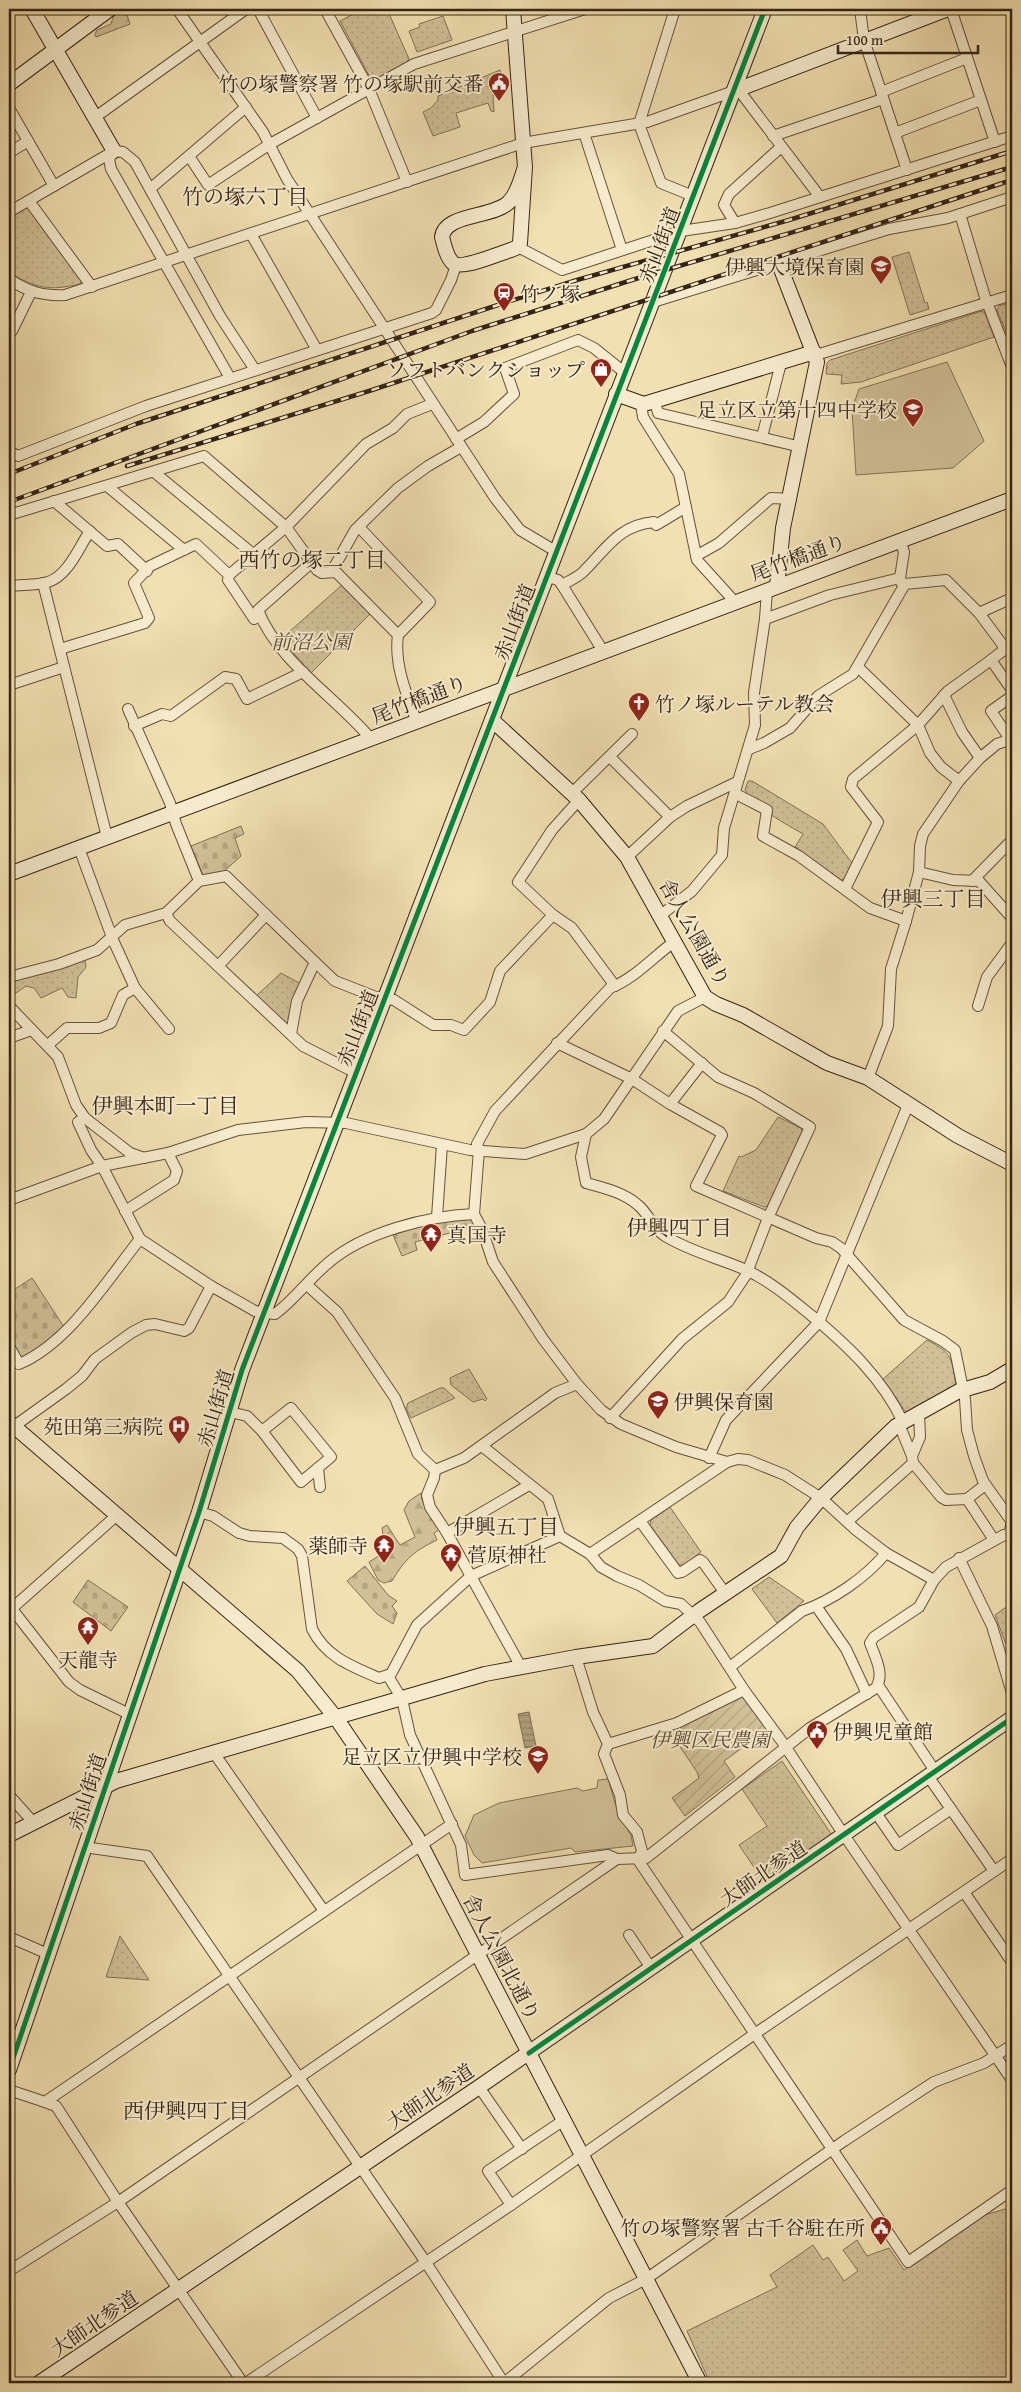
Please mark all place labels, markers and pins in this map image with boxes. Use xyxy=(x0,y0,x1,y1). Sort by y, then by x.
place label: 竹の塚警察署 竹の塚駅前交番 xyxy=(219,69,483,98)
public building icon: 竹の塚警察署 竹の塚駅前交番 xyxy=(487,71,511,102)
place label: 伊興大境保育園 xyxy=(725,252,865,281)
school or university icon: 伊興大境保育園 xyxy=(869,254,893,285)
place label: 竹ノ塚 xyxy=(520,279,580,308)
station icon: 竹ノ塚 xyxy=(492,281,516,312)
place label: ソフトバンクショップ xyxy=(386,355,585,384)
shop icon: ソフトバンクショップ xyxy=(589,357,613,388)
place label: 足立区立第十四中学校 xyxy=(697,395,897,424)
school or university icon: 足立区立第十四中学校 xyxy=(901,397,925,428)
place label: 竹ノ塚ルーテル教会 xyxy=(655,689,834,718)
church icon: 竹ノ塚ルーテル教会 xyxy=(627,691,651,722)
place label: 真国寺 xyxy=(447,1220,507,1249)
temple icon: 真国寺 xyxy=(419,1222,443,1253)
place label: 伊興保育園 xyxy=(674,1387,774,1416)
school or university icon: 伊興保育園 xyxy=(646,1389,670,1420)
place label: 苑田第三病院 xyxy=(43,1412,163,1441)
hospital icon: 苑田第三病院 xyxy=(167,1414,191,1445)
place label: 薬師寺 xyxy=(308,1531,368,1560)
temple icon: 薬師寺 xyxy=(372,1533,396,1564)
place label: 菅原神社 xyxy=(467,1540,547,1569)
temple icon: 菅原神社 xyxy=(439,1542,463,1573)
temple icon: 天龍寺 xyxy=(76,1615,100,1646)
place label: 天龍寺 xyxy=(58,1645,118,1674)
place label: 伊興児童館 xyxy=(833,1717,933,1746)
public building icon: 伊興児童館 xyxy=(805,1719,829,1750)
place label: 足立区立伊興中学校 xyxy=(342,1742,522,1771)
school or university icon: 足立区立伊興中学校 xyxy=(526,1744,550,1775)
place label: 竹の塚警察署 古千谷駐在所 xyxy=(621,2213,865,2242)
public building icon: 竹の塚警察署 古千谷駐在所 xyxy=(869,2215,893,2246)

